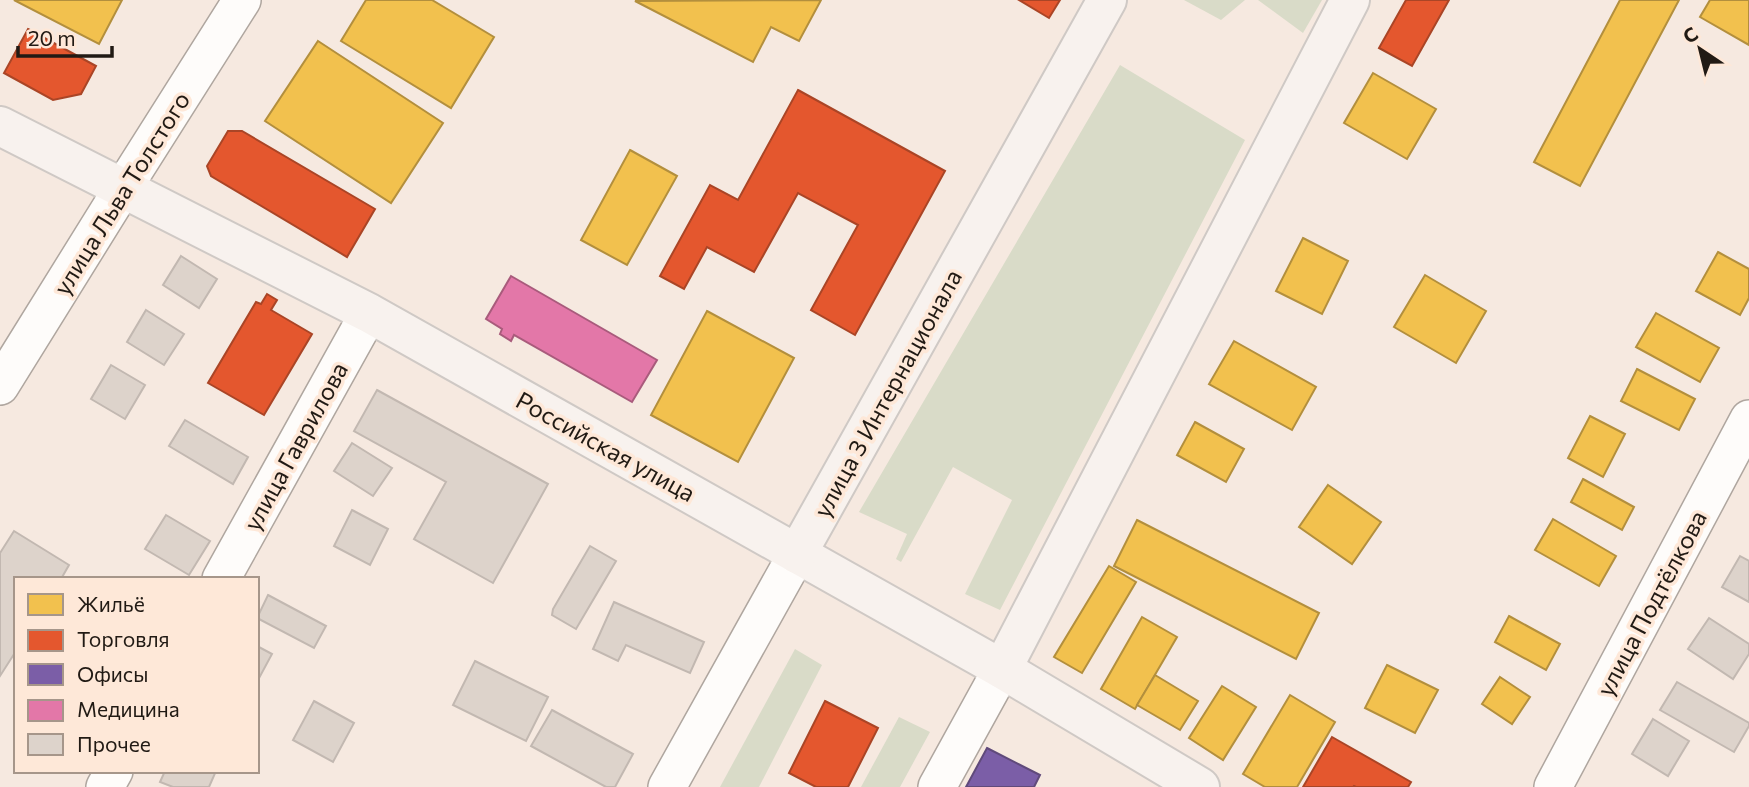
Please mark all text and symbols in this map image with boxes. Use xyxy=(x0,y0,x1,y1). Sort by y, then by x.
scale bar xyxy=(18,14,112,58)
north arrow xyxy=(1665,14,1735,84)
text: С xyxy=(1678,22,1702,48)
text: 20 m xyxy=(28,25,76,50)
street label: улица Льва Толстого xyxy=(47,86,195,300)
street label: улица 3 Интернационала xyxy=(807,264,967,522)
street label: улица Гаврилова xyxy=(237,357,353,535)
street label: Российская улица xyxy=(511,385,701,507)
street label: улица Подтёлкова xyxy=(1590,505,1712,701)
legend xyxy=(14,577,259,773)
text: Жильё xyxy=(77,591,145,616)
text: Торговля xyxy=(77,626,170,651)
text: Офисы xyxy=(77,661,148,686)
text: Медицина xyxy=(77,696,180,721)
text: Прочее xyxy=(77,731,151,756)

